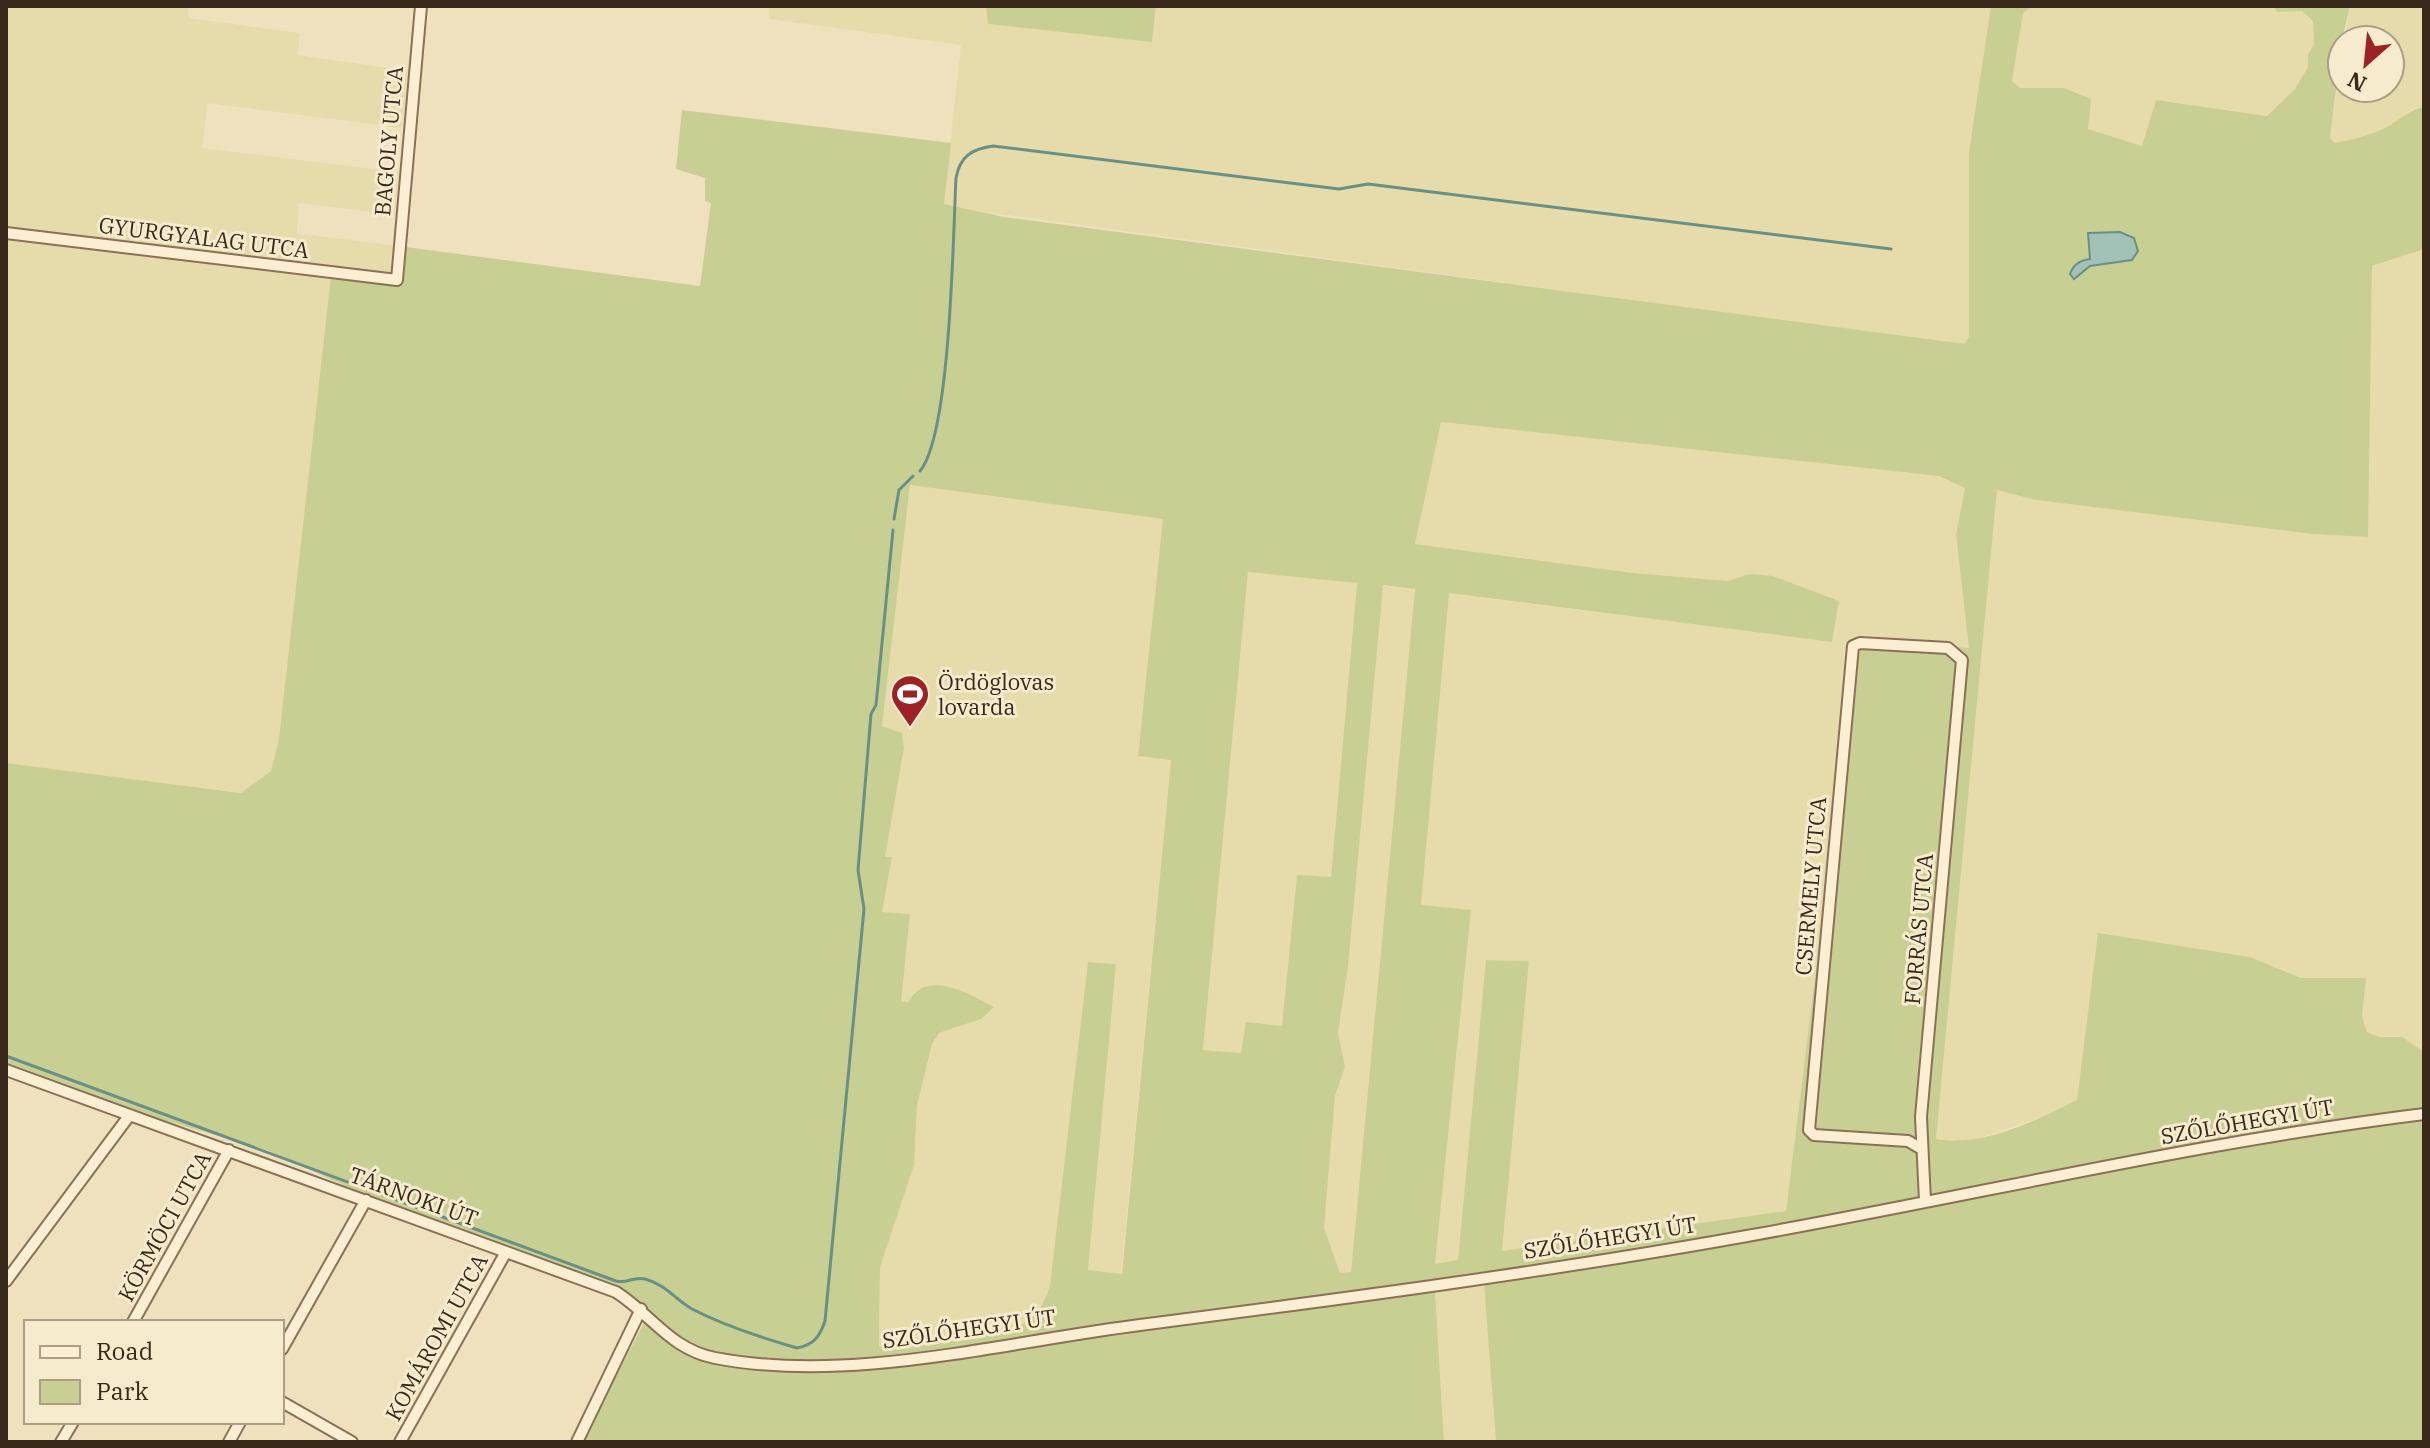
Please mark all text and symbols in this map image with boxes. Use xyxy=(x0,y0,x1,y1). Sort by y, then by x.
north arrow xyxy=(2326,24,2406,104)
street label: BAGOLY UTCA xyxy=(367,65,409,217)
text: N xyxy=(2342,65,2371,99)
street label: GYURGYALAG UTCA xyxy=(97,210,311,264)
place label: Ördöglovas lovarda xyxy=(938,667,1054,721)
sports icon: Ördöglovas lovarda xyxy=(889,673,931,728)
street label: CSERMELY UTCA xyxy=(1788,795,1832,977)
street label: FORRÁS UTCA xyxy=(1897,852,1939,1006)
street label: SZŐLŐHEGYI ÚT xyxy=(2158,1092,2336,1150)
street label: KÖRMÖCI UTCA xyxy=(111,1146,217,1306)
street label: TÁRNOKI ÚT xyxy=(346,1159,482,1233)
street label: SZŐLŐHEGYI ÚT xyxy=(1521,1209,1699,1265)
street label: KOMÁROMI UTCA xyxy=(378,1248,494,1426)
street label: SZŐLŐHEGYI ÚT xyxy=(880,1301,1058,1355)
legend xyxy=(24,1320,284,1424)
text: Road xyxy=(96,1335,153,1367)
text: Park xyxy=(96,1375,148,1407)

